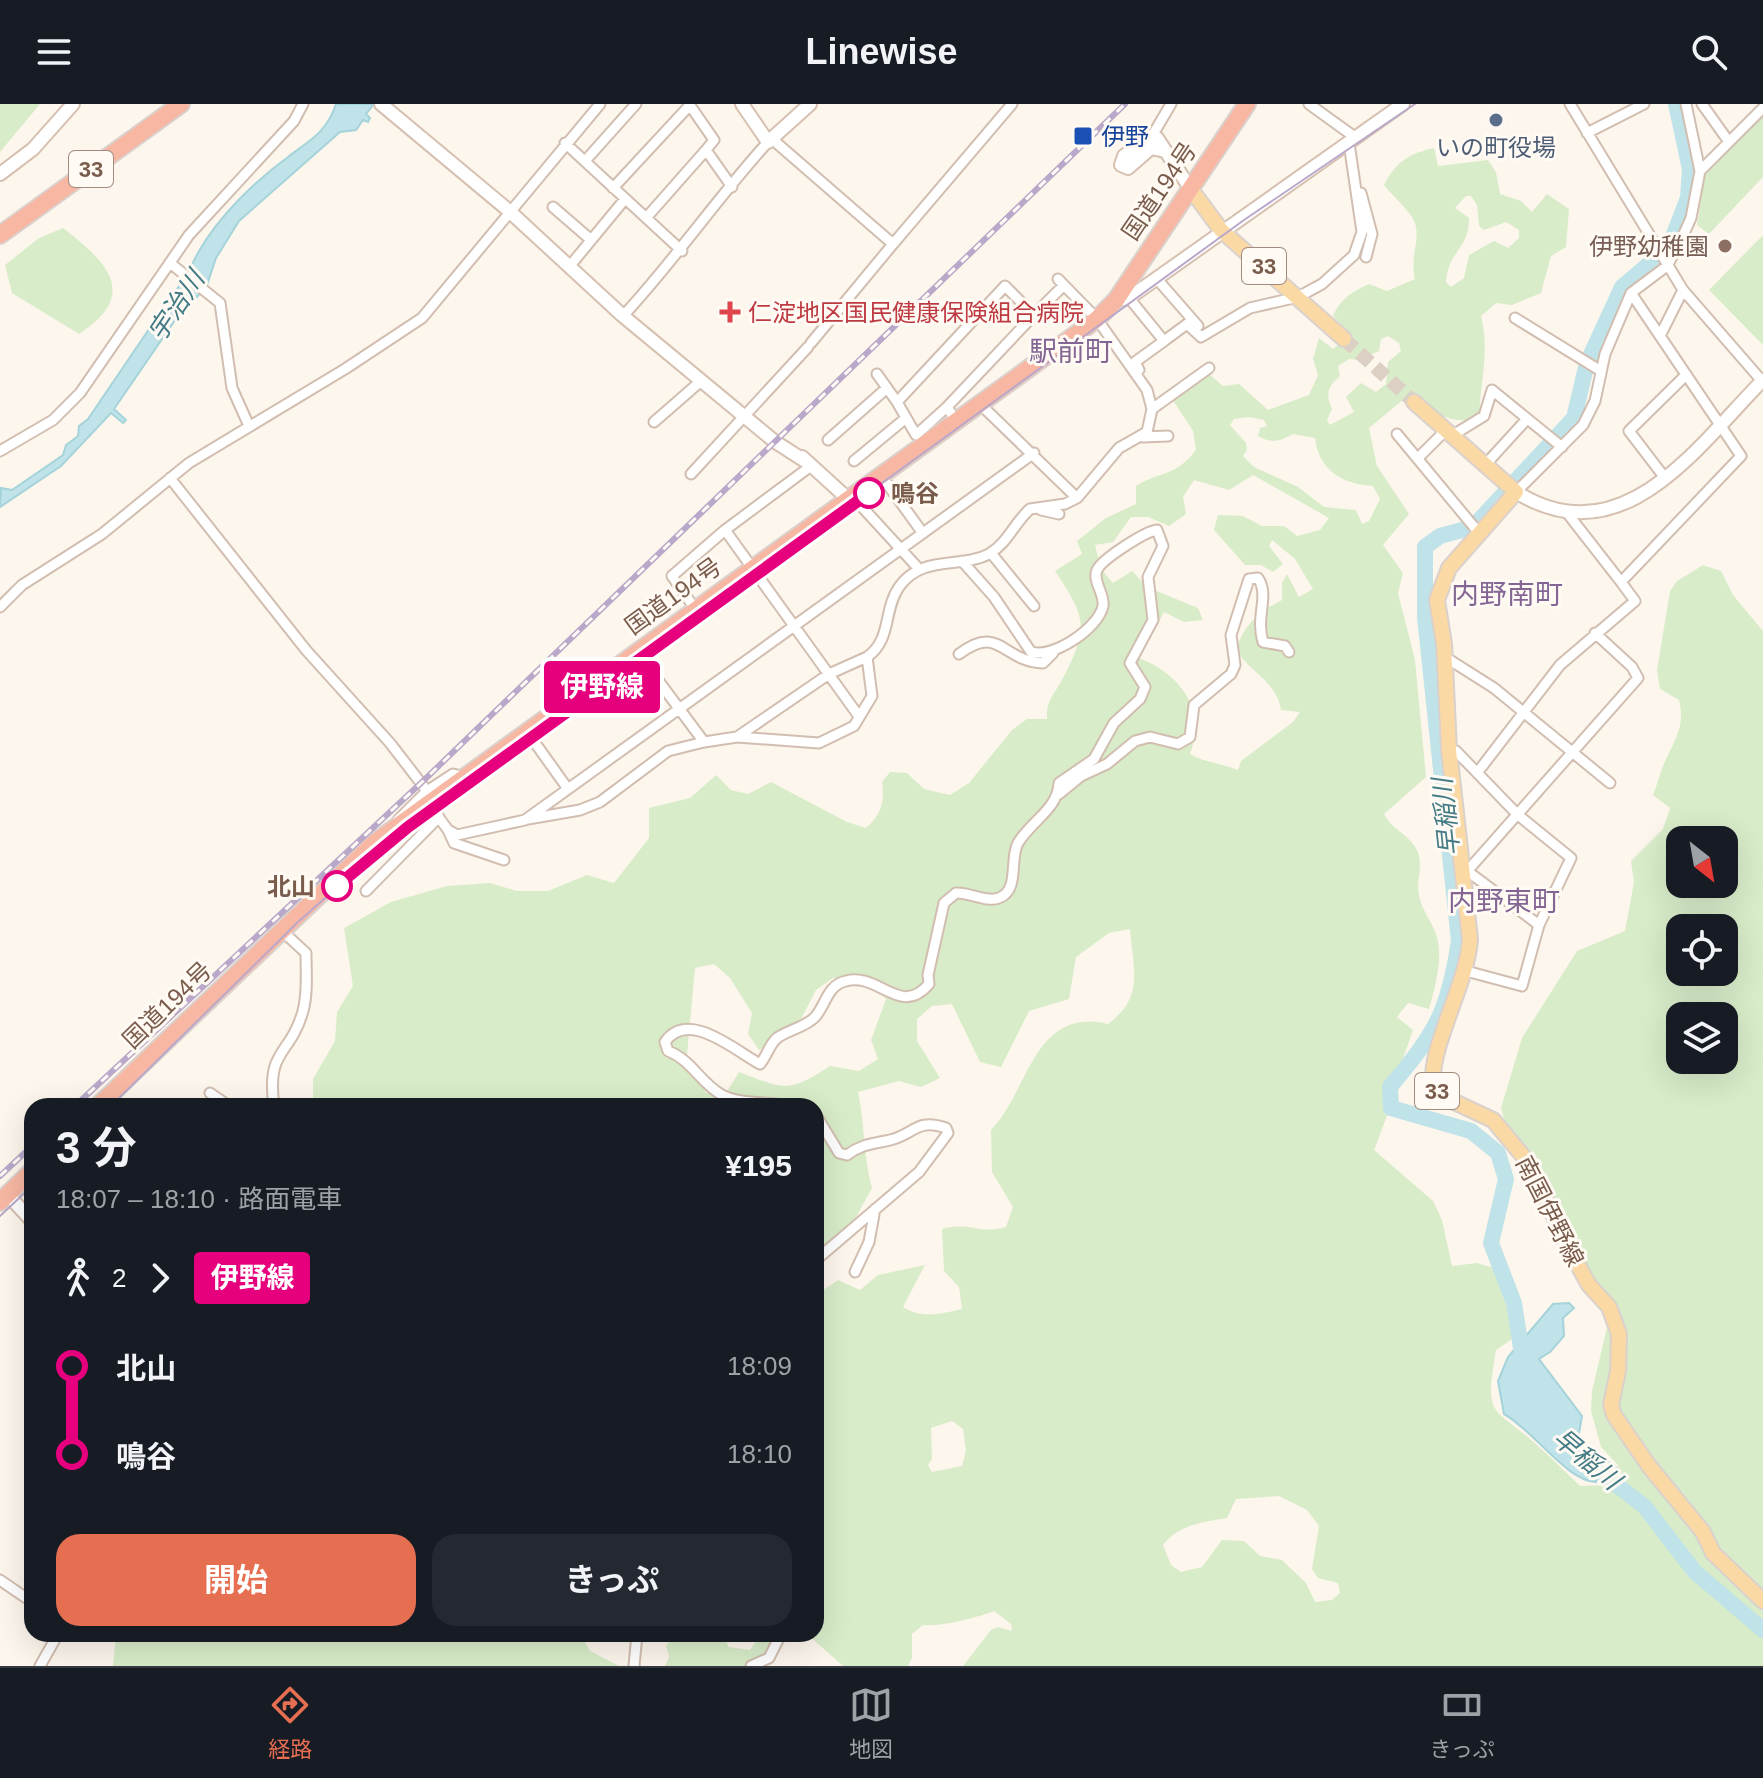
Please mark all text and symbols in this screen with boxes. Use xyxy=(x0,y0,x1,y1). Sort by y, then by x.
icon: menu xyxy=(32,30,76,74)
icon: search xyxy=(1687,30,1731,74)
text: Linewise xyxy=(805,31,958,72)
marker: いの町役場 xyxy=(1487,111,1505,129)
place label: 伊野 xyxy=(1101,123,1149,150)
marker: 伊野 xyxy=(1072,125,1094,147)
place label: いの町役場 xyxy=(1436,134,1556,161)
street label: 国道194号 xyxy=(1116,137,1202,245)
road number: 33 xyxy=(69,151,113,187)
place label: 伊野幼稚園 xyxy=(1589,233,1709,260)
marker: 伊野幼稚園 xyxy=(1716,237,1734,255)
road number: 33 xyxy=(1242,248,1286,284)
water label: 宇治川 xyxy=(142,263,212,347)
place label: 仁淀地区国民健康保険組合病院 xyxy=(748,299,1084,326)
marker: 仁淀地区国民健康保険組合病院 xyxy=(719,301,741,323)
district label: 駅前町 xyxy=(1029,336,1113,367)
marker: 鳴谷 xyxy=(854,478,884,508)
place label: 鳴谷 xyxy=(891,480,939,507)
street label: 国道194号 xyxy=(620,552,726,640)
district label: 内野南町 xyxy=(1451,579,1563,610)
line badge: 伊野線 xyxy=(556,661,648,713)
text: 伊野線 xyxy=(560,671,644,702)
water label: 早稲川 xyxy=(1427,774,1465,857)
north arrow xyxy=(1666,826,1738,898)
map controls xyxy=(1666,826,1738,1074)
marker: 北山 xyxy=(322,871,352,901)
place label: 北山 xyxy=(267,873,315,900)
district label: 内野東町 xyxy=(1448,886,1560,917)
button: locate xyxy=(1666,914,1738,986)
street label: 国道194号 xyxy=(117,956,217,1054)
button: layers xyxy=(1666,1002,1738,1074)
road number: 33 xyxy=(1415,1073,1459,1109)
text: 3 分 xyxy=(56,1123,137,1172)
text: ¥195 xyxy=(725,1149,792,1182)
street label: 南国伊野線 xyxy=(1511,1151,1589,1271)
text: 18:07 – 18:10 · 路面電車 xyxy=(56,1184,342,1214)
icon: walk xyxy=(56,1256,100,1300)
icon: forward xyxy=(138,1256,182,1300)
text: 伊野線 xyxy=(210,1262,294,1293)
text: 2 xyxy=(112,1263,126,1293)
text: 18:09 xyxy=(727,1351,792,1381)
text: 北山 xyxy=(116,1352,176,1385)
water label: 早稲川 xyxy=(1547,1422,1629,1497)
text: 18:10 xyxy=(727,1439,792,1469)
text: 鳴谷 xyxy=(116,1440,176,1473)
button: 開始 xyxy=(56,1534,416,1626)
button: きっぷ xyxy=(432,1534,792,1626)
tab: 経路 xyxy=(268,1683,312,1763)
tab: 地図 xyxy=(849,1683,893,1763)
tab: きっぷ xyxy=(1430,1683,1495,1763)

